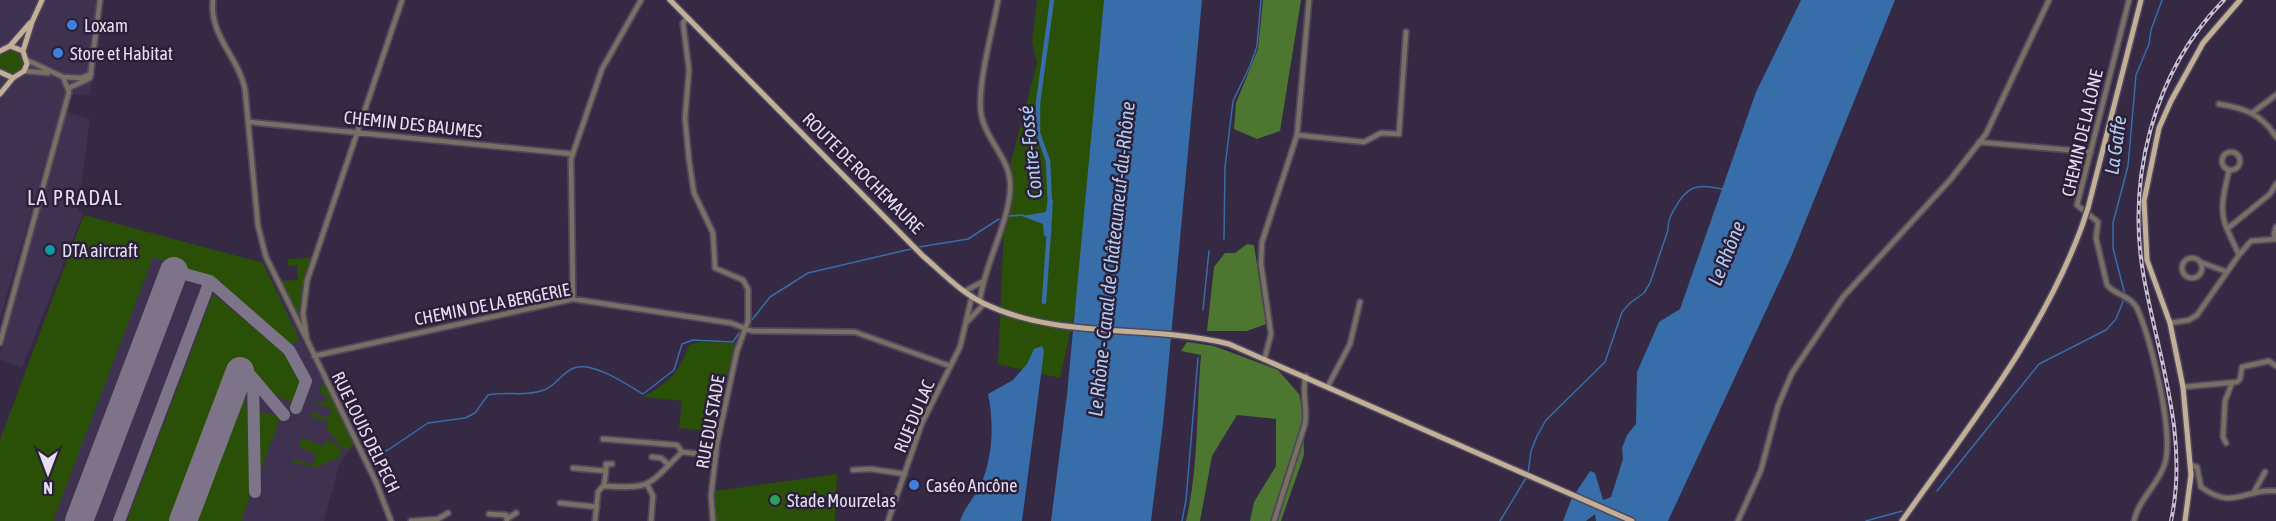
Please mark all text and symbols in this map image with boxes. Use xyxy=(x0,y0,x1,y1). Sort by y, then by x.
place label: Loxam xyxy=(84,15,128,36)
marker: Loxam xyxy=(65,18,79,32)
place label: Store et Habitat xyxy=(70,43,173,64)
marker: Store et Habitat xyxy=(51,46,65,60)
street label: CHEMIN DE LA LÔNE xyxy=(2057,67,2107,199)
water label: Le Rhône - Canal de Châteauneuf-du-Rhône xyxy=(1083,100,1139,418)
water label: Contre-Fossé xyxy=(1014,104,1046,200)
street label: CHEMIN DES BAUMES xyxy=(343,106,484,142)
street label: ROUTE DE ROCHEMAURE xyxy=(798,108,928,238)
water label: La Gaffe xyxy=(2099,114,2131,176)
district label: LA PRADAL xyxy=(27,185,123,209)
water label: Le Rhône xyxy=(1703,217,1749,289)
place label: DTA aircraft xyxy=(62,240,138,261)
marker: DTA aircraft xyxy=(43,243,57,257)
street label: CHEMIN DE LA BERGERIE xyxy=(412,279,572,329)
street label: RUE LOUIS DELPECH xyxy=(328,368,404,496)
street label: RUE DU STADE xyxy=(691,373,729,470)
street label: RUE DU LAC xyxy=(889,377,939,455)
north arrow xyxy=(18,443,78,503)
place label: Caséo Ancône xyxy=(926,475,1017,496)
marker: Caséo Ancône xyxy=(907,478,921,492)
text: N xyxy=(43,479,53,497)
place label: Stade Mourzelas xyxy=(787,490,896,511)
marker: Stade Mourzelas xyxy=(768,493,782,507)

